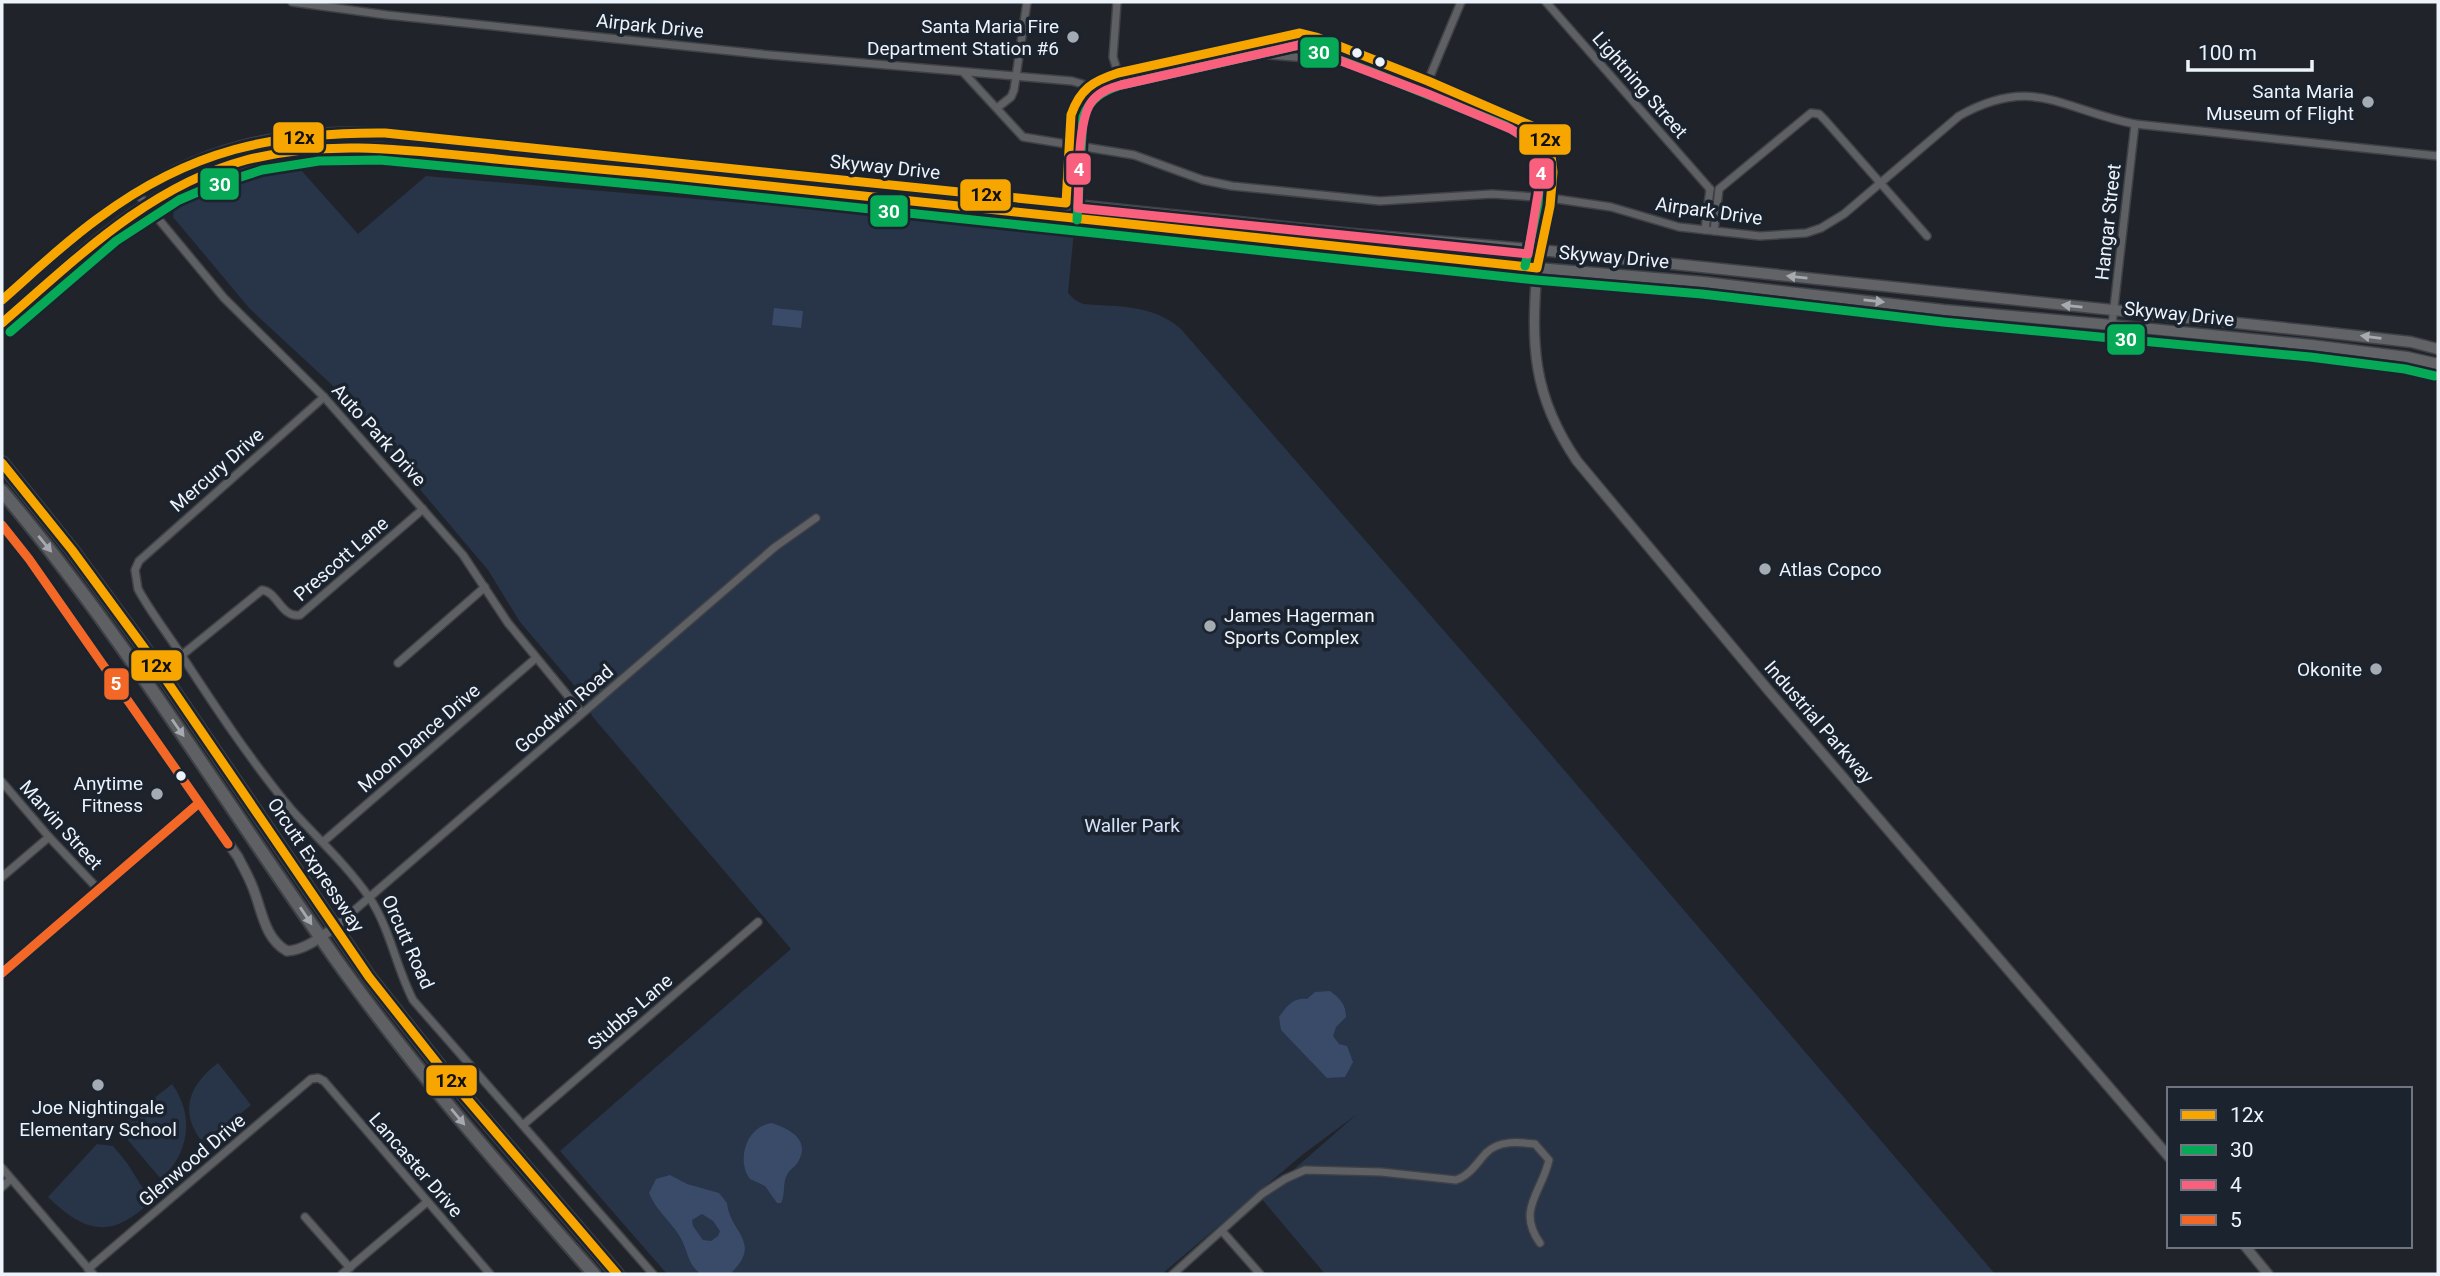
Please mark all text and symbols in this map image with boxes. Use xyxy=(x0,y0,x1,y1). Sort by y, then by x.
street label: Airpark Drive xyxy=(595,9,705,43)
place label: Santa Maria Fire Department Station #6 xyxy=(867,15,1059,60)
street label: Lightning Street xyxy=(1588,27,1692,143)
scale bar xyxy=(2188,28,2312,72)
marker: Santa Maria Fire Department Station #6 xyxy=(1065,29,1081,45)
line badge: 30 xyxy=(1299,36,1340,69)
text: 30 xyxy=(1308,41,1330,64)
text: 100 m xyxy=(2198,41,2257,65)
unlabelled marker xyxy=(1350,46,1364,60)
unlabelled marker xyxy=(1373,55,1387,69)
place label: Santa Maria Museum of Flight xyxy=(2206,80,2354,125)
marker: Santa Maria Museum of Flight xyxy=(2360,94,2376,110)
line badge: 12x xyxy=(272,121,325,154)
line badge: 12x xyxy=(1518,123,1572,156)
text: 12x xyxy=(283,126,315,149)
text: 12x xyxy=(1529,128,1561,151)
street label: Skyway Drive xyxy=(829,150,941,184)
line badge: 4 xyxy=(1065,152,1092,186)
line badge: 4 xyxy=(1528,157,1555,190)
text: 4 xyxy=(1074,158,1085,181)
text: 4 xyxy=(1536,162,1547,185)
street label: Hangar Street xyxy=(2090,163,2126,281)
line badge: 30 xyxy=(199,167,240,201)
text: 30 xyxy=(209,173,231,196)
line badge: 12x xyxy=(959,178,1012,212)
text: 12x xyxy=(970,183,1002,206)
street label: Airpark Drive xyxy=(1654,192,1764,230)
line badge: 30 xyxy=(869,194,909,228)
text: 30 xyxy=(878,200,900,223)
street label: Skyway Drive xyxy=(1558,241,1670,273)
one-way arrow xyxy=(1786,272,1808,283)
one-way arrow xyxy=(1863,296,1885,307)
street label: Skyway Drive xyxy=(2123,297,2235,331)
one-way arrow xyxy=(2061,300,2083,311)
line badge: 30 xyxy=(2106,323,2146,356)
text: 30 xyxy=(2115,328,2137,351)
one-way arrow xyxy=(2360,332,2382,343)
street label: Auto Park Drive xyxy=(327,379,431,491)
street label: Mercury Drive xyxy=(166,423,268,517)
street label: Prescott Lane xyxy=(289,512,393,606)
one-way arrow xyxy=(37,535,52,552)
place label: Atlas Copco xyxy=(1779,558,1882,581)
marker: Atlas Copco xyxy=(1757,561,1773,577)
place label: James Hagerman Sports Complex xyxy=(1224,604,1375,649)
marker: James Hagerman Sports Complex xyxy=(1202,618,1218,634)
line badge: 12x xyxy=(130,649,183,682)
text: 12x xyxy=(140,654,172,677)
street label: Industrial Parkway xyxy=(1759,656,1879,788)
place label: Okonite xyxy=(2297,658,2362,681)
street label: Goodwin Road xyxy=(510,660,618,758)
marker: Okonite xyxy=(2368,661,2384,677)
line badge: 5 xyxy=(103,667,130,701)
text: 5 xyxy=(111,672,122,695)
street label: Moon Dance Drive xyxy=(353,679,485,797)
one-way arrow xyxy=(171,719,185,737)
unlabelled marker xyxy=(174,769,188,783)
place label: Anytime Fitness xyxy=(74,772,143,817)
street label: Marvin Street xyxy=(15,775,107,875)
marker: Anytime Fitness xyxy=(149,786,165,802)
street label: Orcutt Expressway xyxy=(263,793,369,937)
park label: Waller Park xyxy=(1084,814,1180,837)
street label: Orcutt Road xyxy=(377,891,439,993)
one-way arrow xyxy=(299,907,313,925)
street label: Stubbs Lane xyxy=(583,969,677,1055)
line badge: 12x xyxy=(425,1064,478,1097)
text: 12x xyxy=(435,1069,467,1092)
marker: Joe Nightingale Elementary School xyxy=(90,1077,106,1093)
legend xyxy=(2167,1087,2412,1248)
place label: Joe Nightingale Elementary School xyxy=(19,1096,177,1141)
text: 12x xyxy=(2230,1103,2264,1127)
one-way arrow xyxy=(451,1107,466,1125)
street label: Lancaster Drive xyxy=(364,1108,468,1222)
street label: Glenwood Drive xyxy=(134,1109,250,1211)
text: 30 xyxy=(2230,1138,2254,1162)
text: 4 xyxy=(2230,1173,2242,1197)
text: 5 xyxy=(2230,1208,2242,1232)

